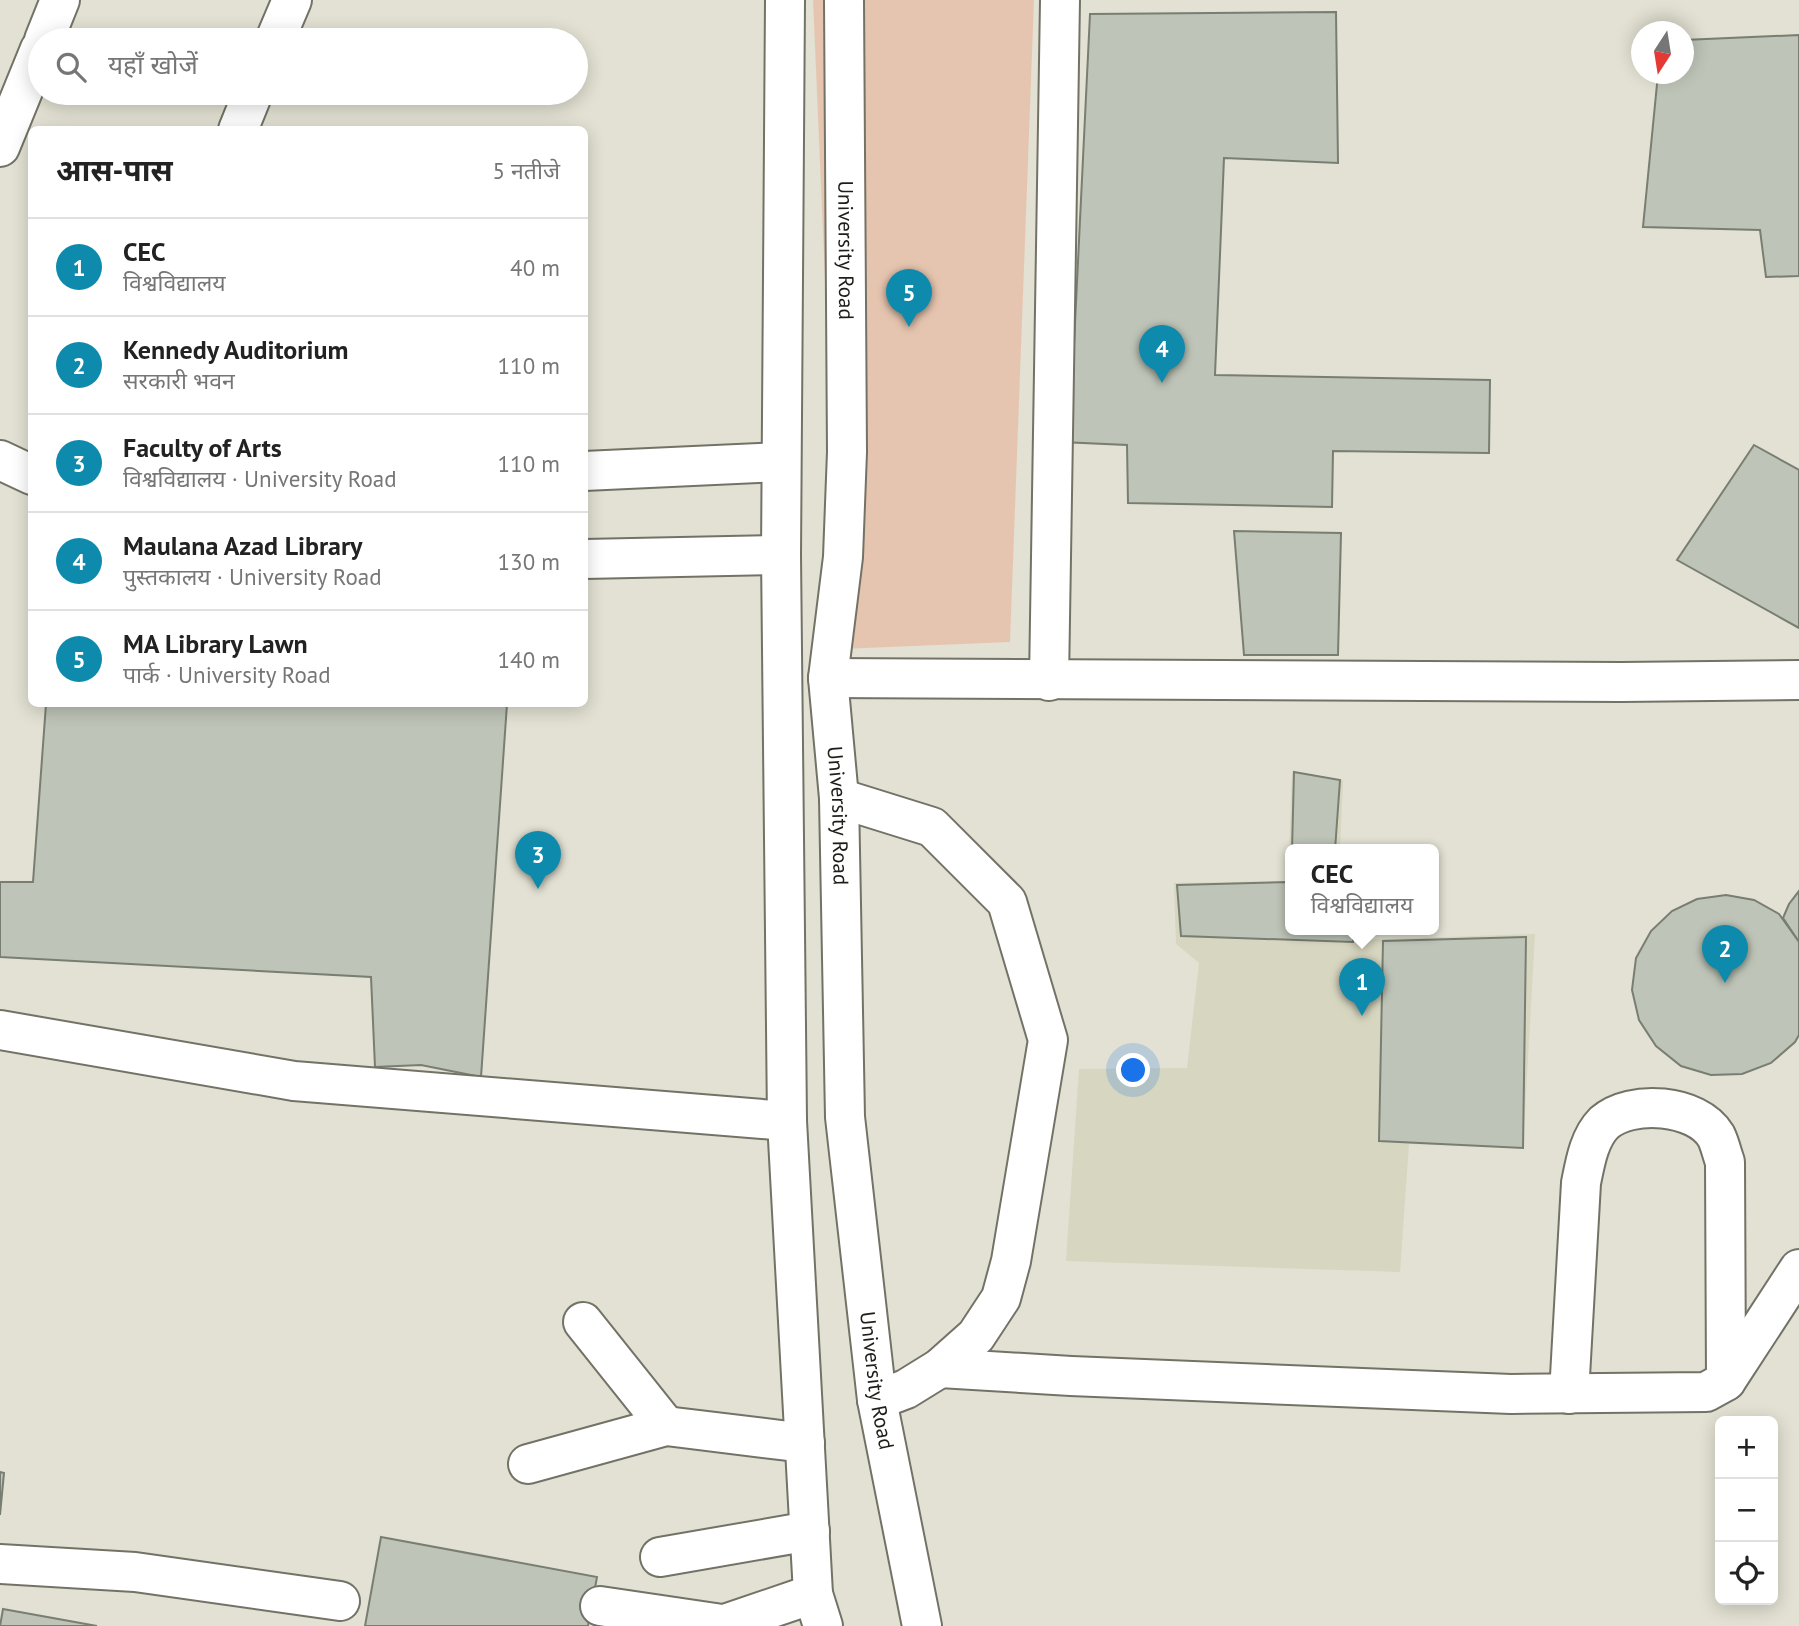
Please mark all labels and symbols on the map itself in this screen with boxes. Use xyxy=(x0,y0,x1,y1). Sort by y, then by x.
north arrow xyxy=(1631,21,1694,84)
street label: University Road xyxy=(832,180,860,320)
pin: 5 xyxy=(886,269,932,327)
pin: 4 xyxy=(1139,325,1185,383)
street label: University Road xyxy=(821,745,855,885)
pin: 3 xyxy=(515,831,561,889)
pin: 2 xyxy=(1702,925,1748,983)
pin: 1 xyxy=(1339,958,1385,1016)
your location xyxy=(1116,1053,1150,1087)
street label: University Road xyxy=(854,1310,901,1452)

